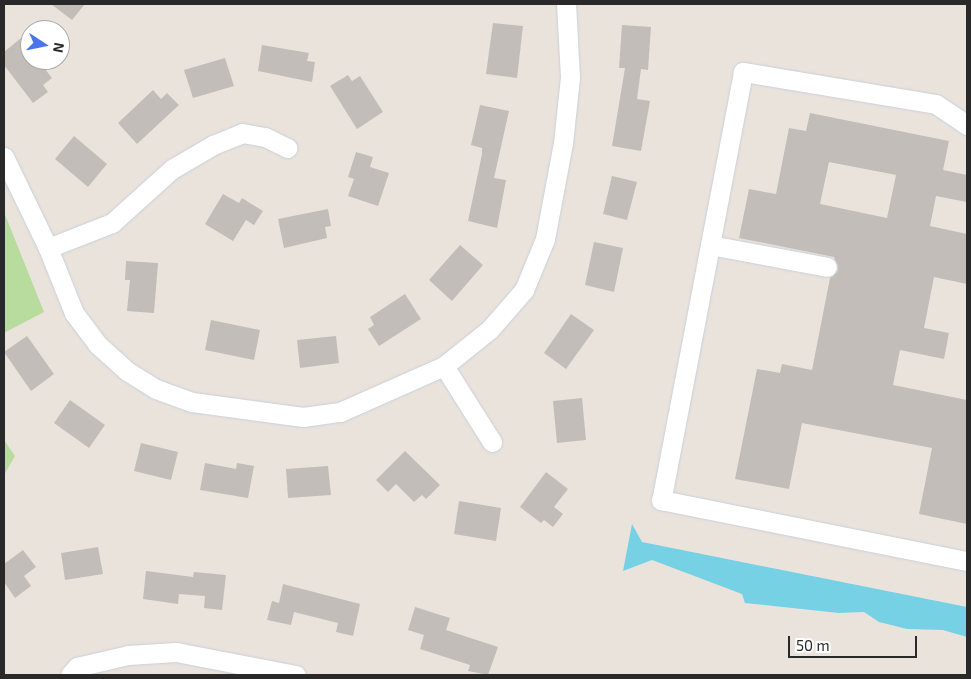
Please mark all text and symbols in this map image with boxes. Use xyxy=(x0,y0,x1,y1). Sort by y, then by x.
north arrow xyxy=(20,20,70,70)
text: N xyxy=(50,41,69,54)
scale bar xyxy=(791,626,920,658)
text: 50 m xyxy=(796,636,830,654)

